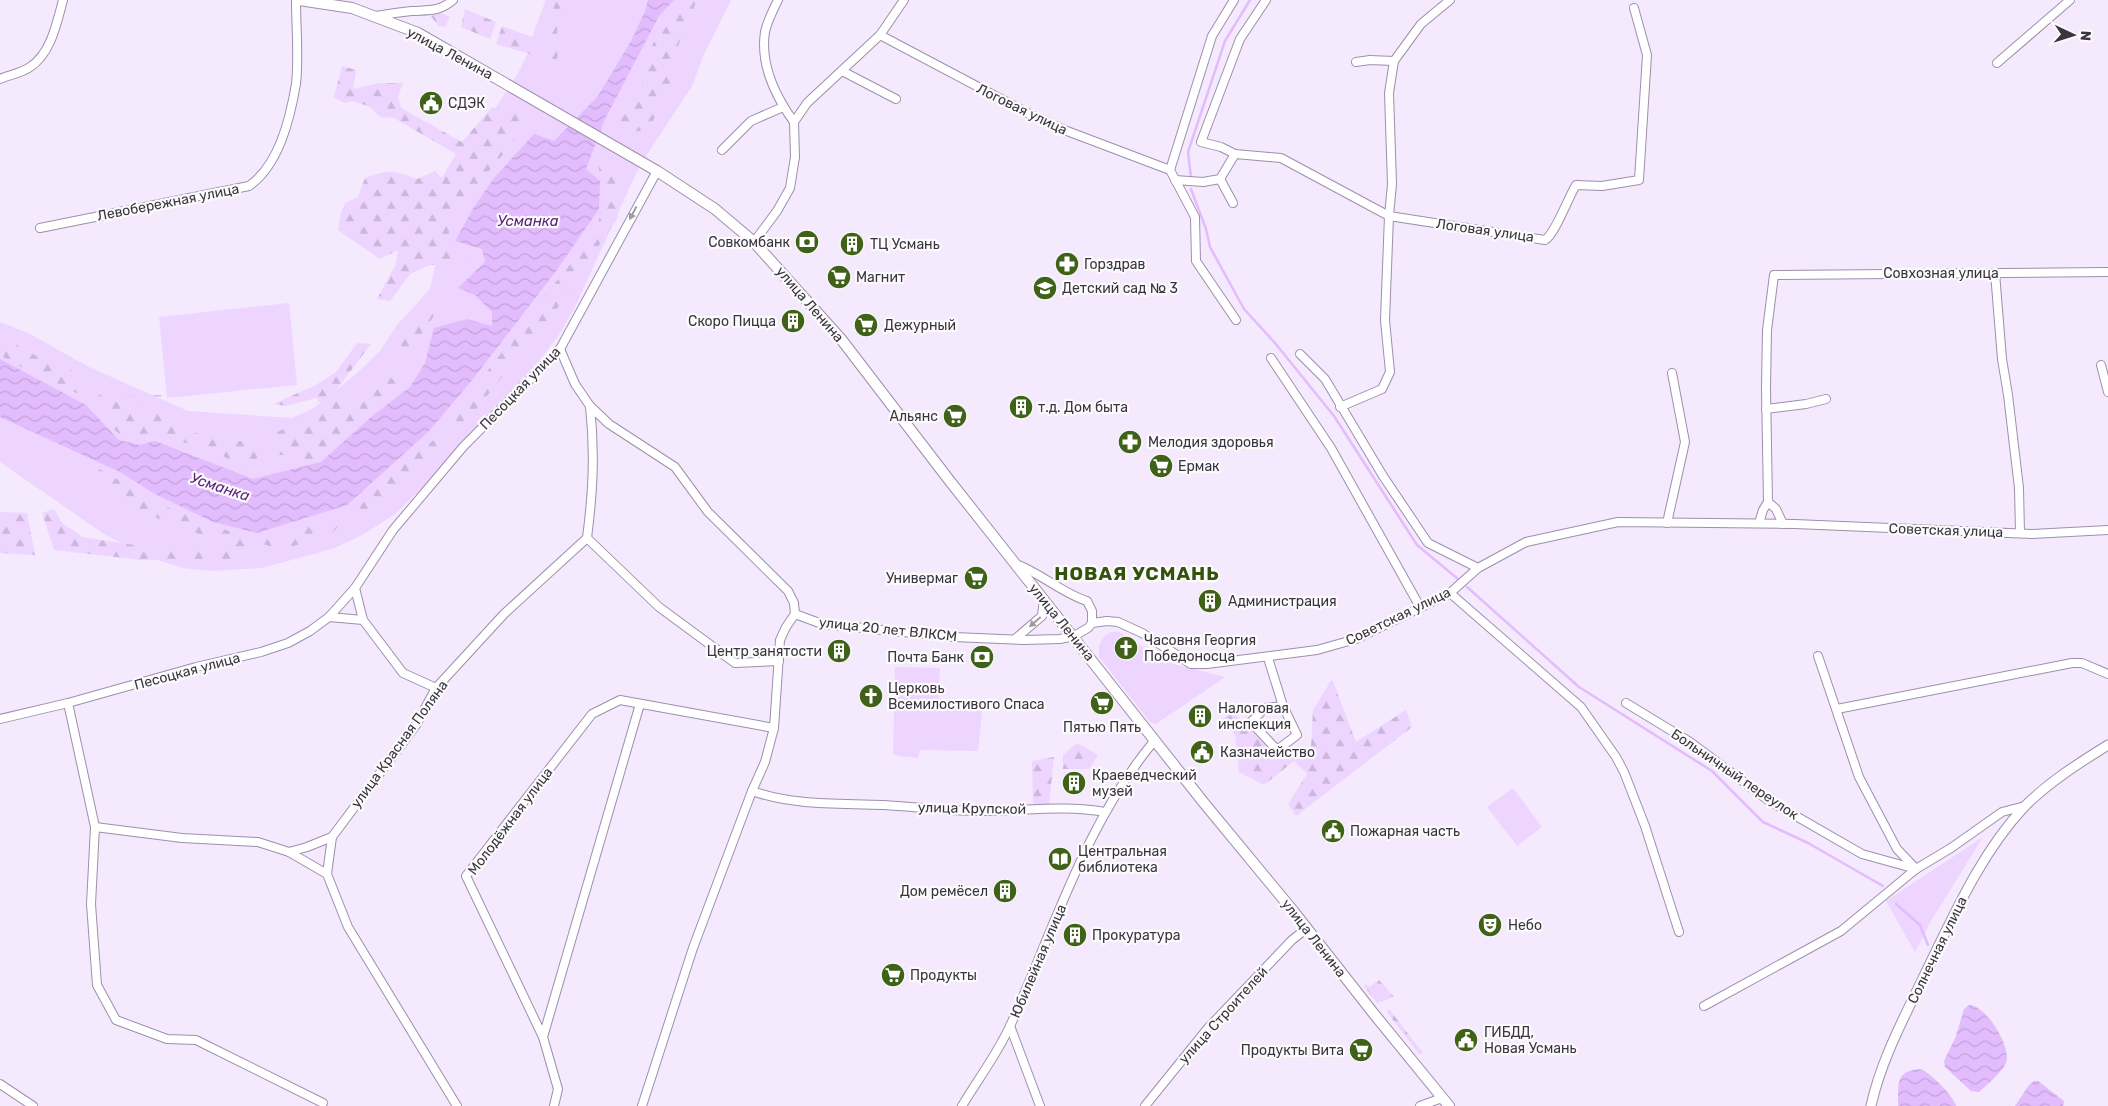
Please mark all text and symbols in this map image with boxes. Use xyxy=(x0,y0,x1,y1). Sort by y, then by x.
north arrow xyxy=(2048,10,2098,60)
street label: улица Ленина xyxy=(404,24,496,83)
text: N xyxy=(2077,30,2094,41)
street label: Логовая улица xyxy=(974,80,1070,139)
public building icon: СДЭК xyxy=(418,90,444,116)
place label: СДЭК xyxy=(448,95,485,112)
street label: Левобережная улица xyxy=(96,180,241,225)
one-way arrow xyxy=(629,207,638,220)
water label: Усманка xyxy=(497,212,559,230)
street label: Логовая улица xyxy=(1435,215,1535,246)
bank icon: Совкомбанк xyxy=(794,229,820,255)
building icon: ТЦ Усмань xyxy=(839,231,865,257)
place label: Совкомбанк xyxy=(708,234,790,251)
place label: ТЦ Усмань xyxy=(870,236,940,253)
pharmacy icon: Горздрав xyxy=(1054,251,1080,277)
place label: Горздрав xyxy=(1084,256,1146,273)
street label: улица Ленина xyxy=(772,263,847,346)
supermarket icon: Магнит xyxy=(826,264,852,290)
street label: Совхозная улица xyxy=(1883,265,1999,282)
place label: Магнит xyxy=(856,269,905,286)
school or university icon: Детский сад № 3 xyxy=(1032,275,1058,301)
place label: Детский сад № 3 xyxy=(1062,280,1178,297)
building icon: Скоро Пицца xyxy=(780,308,806,334)
supermarket icon: Дежурный xyxy=(853,312,879,338)
place label: Скоро Пицца xyxy=(688,313,776,330)
place label: Дежурный xyxy=(884,317,956,334)
street label: Песоцкая улица xyxy=(476,343,564,433)
building icon: т.д. Дом быта xyxy=(1008,394,1034,420)
place label: т.д. Дом быта xyxy=(1038,399,1128,416)
supermarket icon: Альянс xyxy=(942,403,968,429)
place label: Альянс xyxy=(890,408,938,425)
pharmacy icon: Мелодия здоровья xyxy=(1117,429,1143,455)
place label: Мелодия здоровья xyxy=(1148,434,1274,451)
supermarket icon: Ермак xyxy=(1148,453,1174,479)
place label: Ермак xyxy=(1178,458,1220,475)
water label: Усманка xyxy=(188,469,252,505)
street label: Советская улица xyxy=(1888,520,2004,541)
district label: НОВАЯ УСМАНЬ xyxy=(1054,562,1220,585)
supermarket icon: Универмаг xyxy=(963,565,989,591)
place label: Универмаг xyxy=(886,570,958,587)
street label: улица Ленина xyxy=(1025,580,1098,664)
street label: Советская улица xyxy=(1343,584,1453,649)
building icon: Администрация xyxy=(1197,588,1223,614)
place label: Администрация xyxy=(1228,593,1337,610)
street label: улица 20 лет ВЛКСМ xyxy=(818,614,958,645)
one-way arrow xyxy=(1029,616,1041,627)
place label: Часовня Георгия Победоносца xyxy=(1144,632,1256,665)
church icon: Часовня Георгия Победоносца xyxy=(1113,635,1139,661)
building icon: Центр занятости xyxy=(826,638,852,664)
place label: Центр занятости xyxy=(707,643,822,660)
bank icon: Почта Банк xyxy=(969,644,995,670)
street label: Песоцкая улица xyxy=(132,649,242,694)
place label: Почта Банк xyxy=(887,649,964,666)
street label: улица Красная Поляна xyxy=(347,677,451,811)
place label: Церковь Всемилостивого Спаса xyxy=(888,680,1045,713)
church icon: Церковь Всемилостивого Спаса xyxy=(858,683,884,709)
supermarket icon: Пятью Пять xyxy=(1089,690,1115,716)
place label: Налоговая инспекция xyxy=(1218,700,1291,733)
building icon: Налоговая инспекция xyxy=(1187,703,1213,729)
place label: Пятью Пять xyxy=(1063,719,1141,736)
street label: Больничный переулок xyxy=(1668,725,1802,824)
public building icon: Казначейство xyxy=(1189,739,1215,765)
place label: Казначейство xyxy=(1220,744,1315,761)
street label: Молодёжная улица xyxy=(464,764,556,878)
place label: Краеведческий музей xyxy=(1092,767,1197,800)
building icon: Краеведческий музей xyxy=(1061,770,1087,796)
street label: улица Крупской xyxy=(918,799,1026,818)
public building icon: Пожарная часть xyxy=(1320,818,1346,844)
place label: Пожарная часть xyxy=(1350,823,1460,840)
place label: Центральная библиотека xyxy=(1078,843,1167,876)
library icon: Центральная библиотека xyxy=(1047,846,1073,872)
building icon: Дом ремёсел xyxy=(992,878,1018,904)
place label: Дом ремёсел xyxy=(900,883,988,900)
street label: Солнечная улица xyxy=(1904,894,1971,1007)
street label: улица Ленина xyxy=(1278,896,1349,981)
street label: Юбилейная улица xyxy=(1007,902,1070,1021)
theatre icon: Небо xyxy=(1477,912,1503,938)
place label: Небо xyxy=(1508,917,1542,934)
building icon: Прокуратура xyxy=(1062,922,1088,948)
place label: Прокуратура xyxy=(1092,927,1181,944)
supermarket icon: Продукты xyxy=(880,962,906,988)
street label: улица Строителей xyxy=(1175,963,1271,1067)
place label: Продукты xyxy=(910,967,977,984)
place label: ГИБДД, Новая Усмань xyxy=(1484,1024,1577,1057)
public building icon: ГИБДД, Новая Усмань xyxy=(1453,1027,1479,1053)
supermarket icon: Продукты Вита xyxy=(1348,1037,1374,1063)
place label: Продукты Вита xyxy=(1241,1042,1344,1059)

